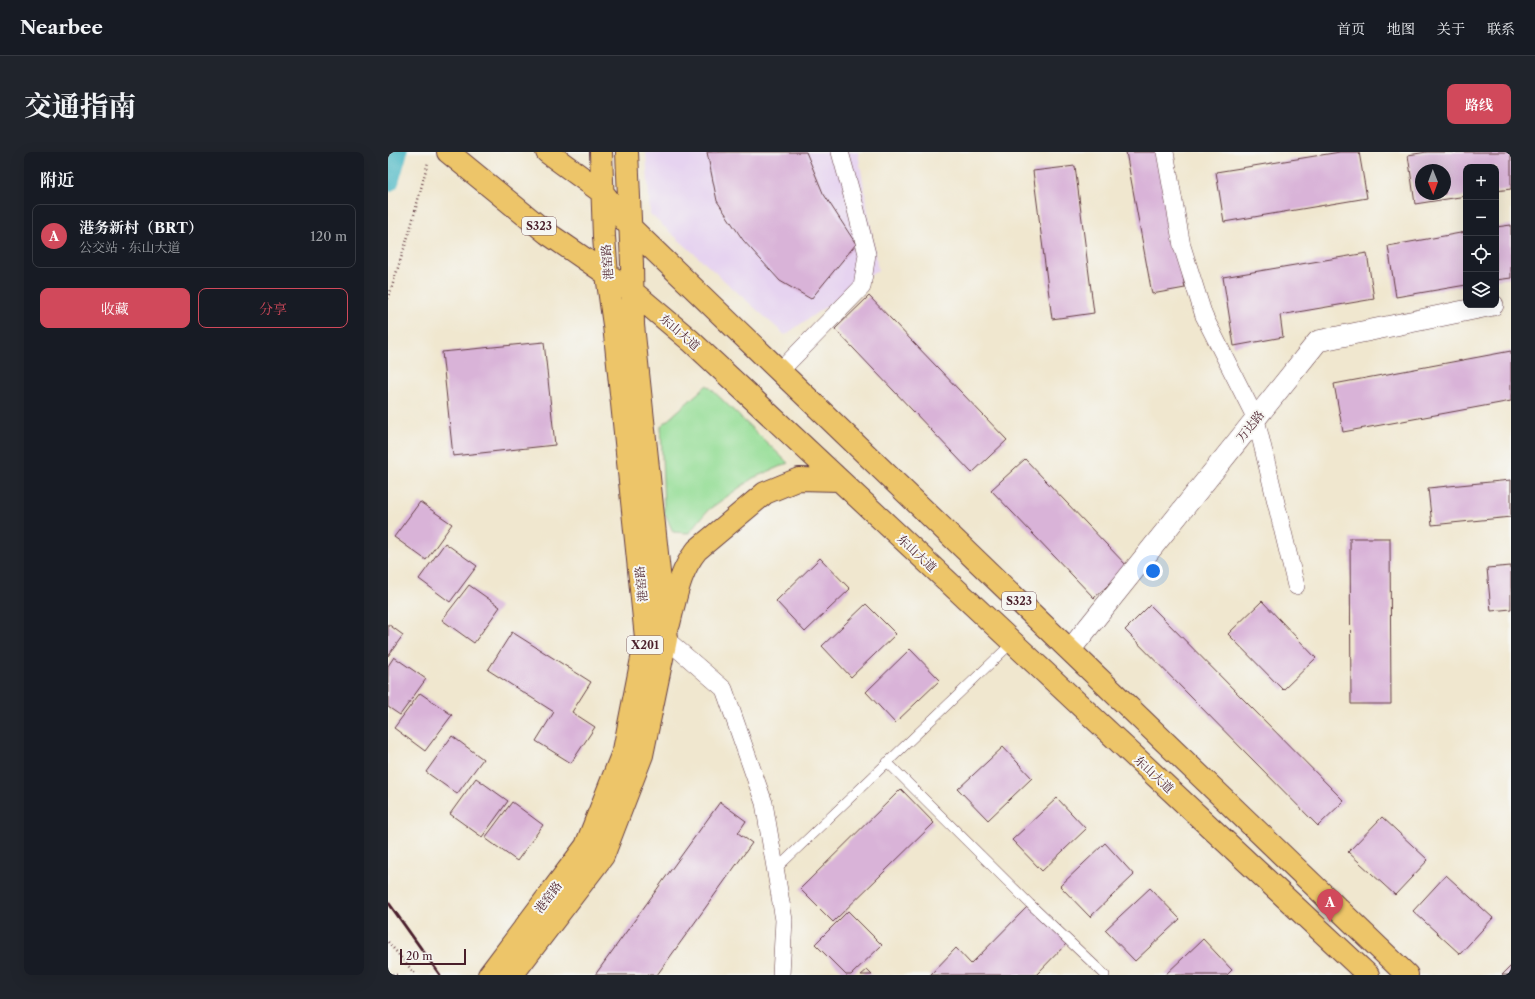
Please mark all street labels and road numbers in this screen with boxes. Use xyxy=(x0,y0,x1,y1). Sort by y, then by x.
road number: S323 xyxy=(522,217,556,235)
street label: 港窑路 xyxy=(598,243,616,281)
street label: 东山大道 xyxy=(657,311,703,353)
street label: 万达路 xyxy=(1233,407,1267,445)
street label: 东山大道 xyxy=(894,531,940,575)
street label: 港窑路 xyxy=(632,565,650,603)
road number: S323 xyxy=(1002,592,1036,610)
road number: X201 xyxy=(627,636,663,654)
street label: 东山大道 xyxy=(1131,752,1177,796)
street label: 港窑路 xyxy=(531,878,565,916)

